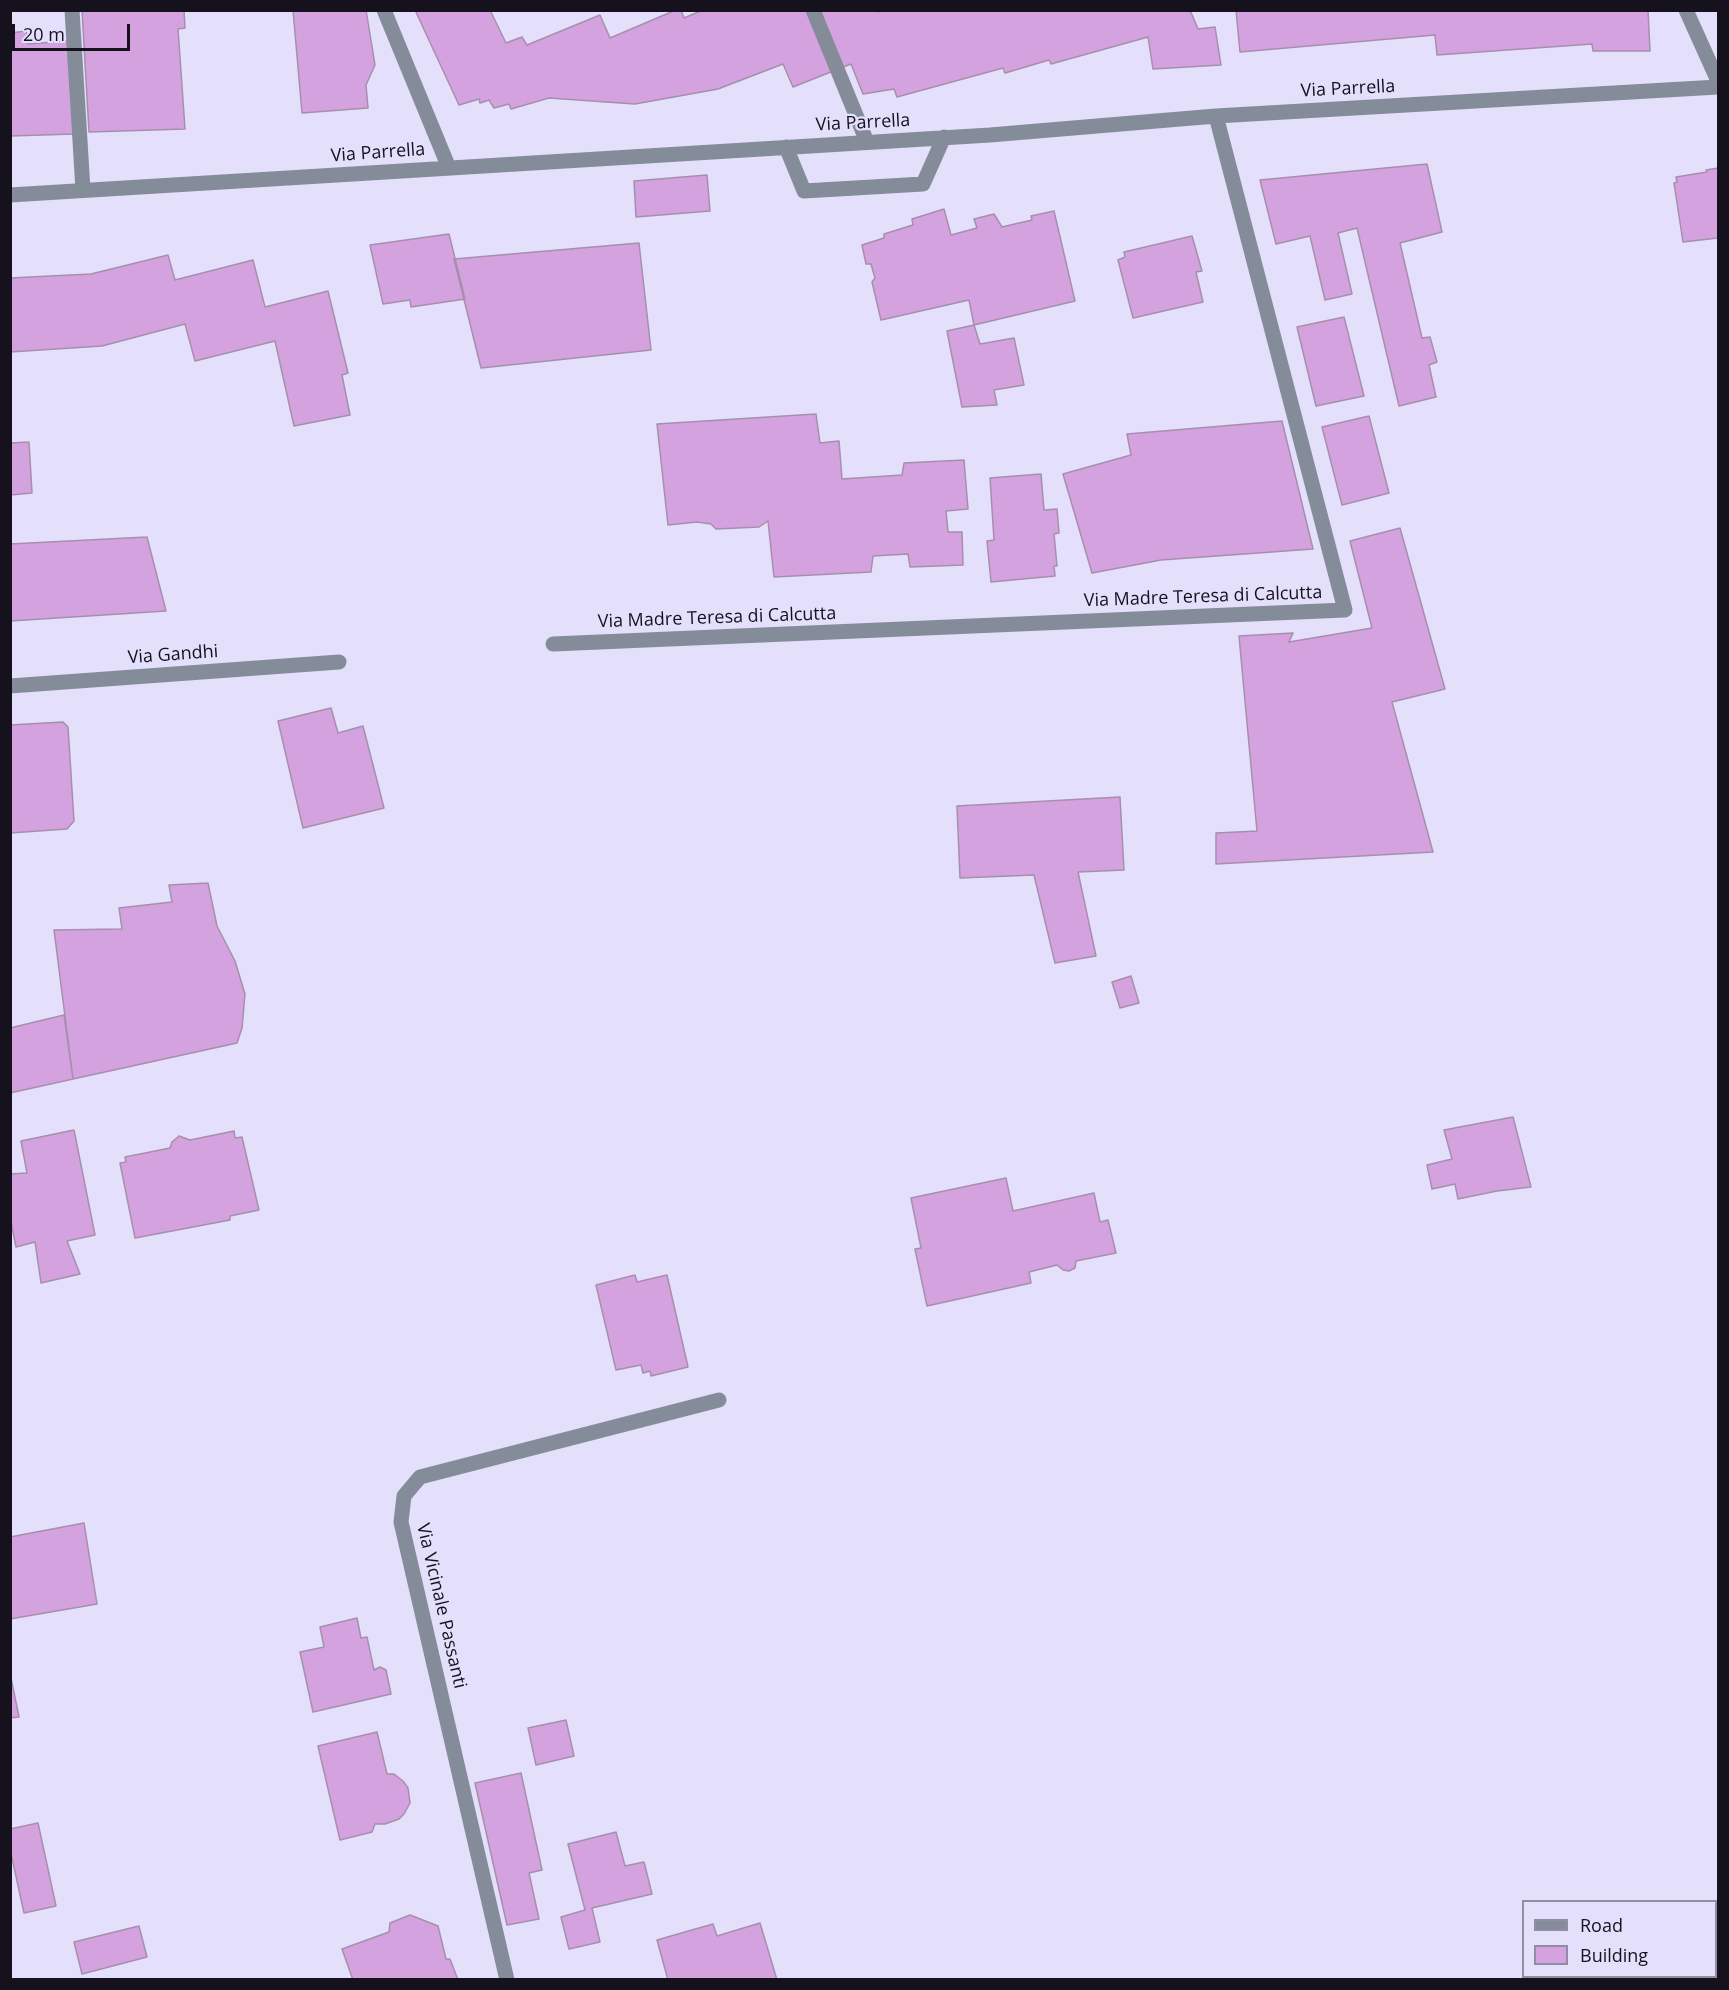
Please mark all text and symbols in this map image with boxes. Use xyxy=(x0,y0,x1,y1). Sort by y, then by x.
scale bar xyxy=(15,12,134,50)
text: 20 m xyxy=(23,22,65,46)
street label: Via Parrella xyxy=(1300,76,1396,102)
street label: Via Parrella xyxy=(815,110,911,136)
street label: Via Parrella xyxy=(330,139,426,167)
street label: Via Madre Teresa di Calcutta xyxy=(1083,582,1323,612)
street label: Via Madre Teresa di Calcutta xyxy=(597,603,837,633)
street label: Via Gandhi xyxy=(127,641,219,669)
street label: Via Vicinale Passanti xyxy=(411,1521,471,1691)
legend xyxy=(1522,1900,1717,1978)
text: Road xyxy=(1580,1913,1623,1937)
text: Building xyxy=(1580,1943,1648,1967)

